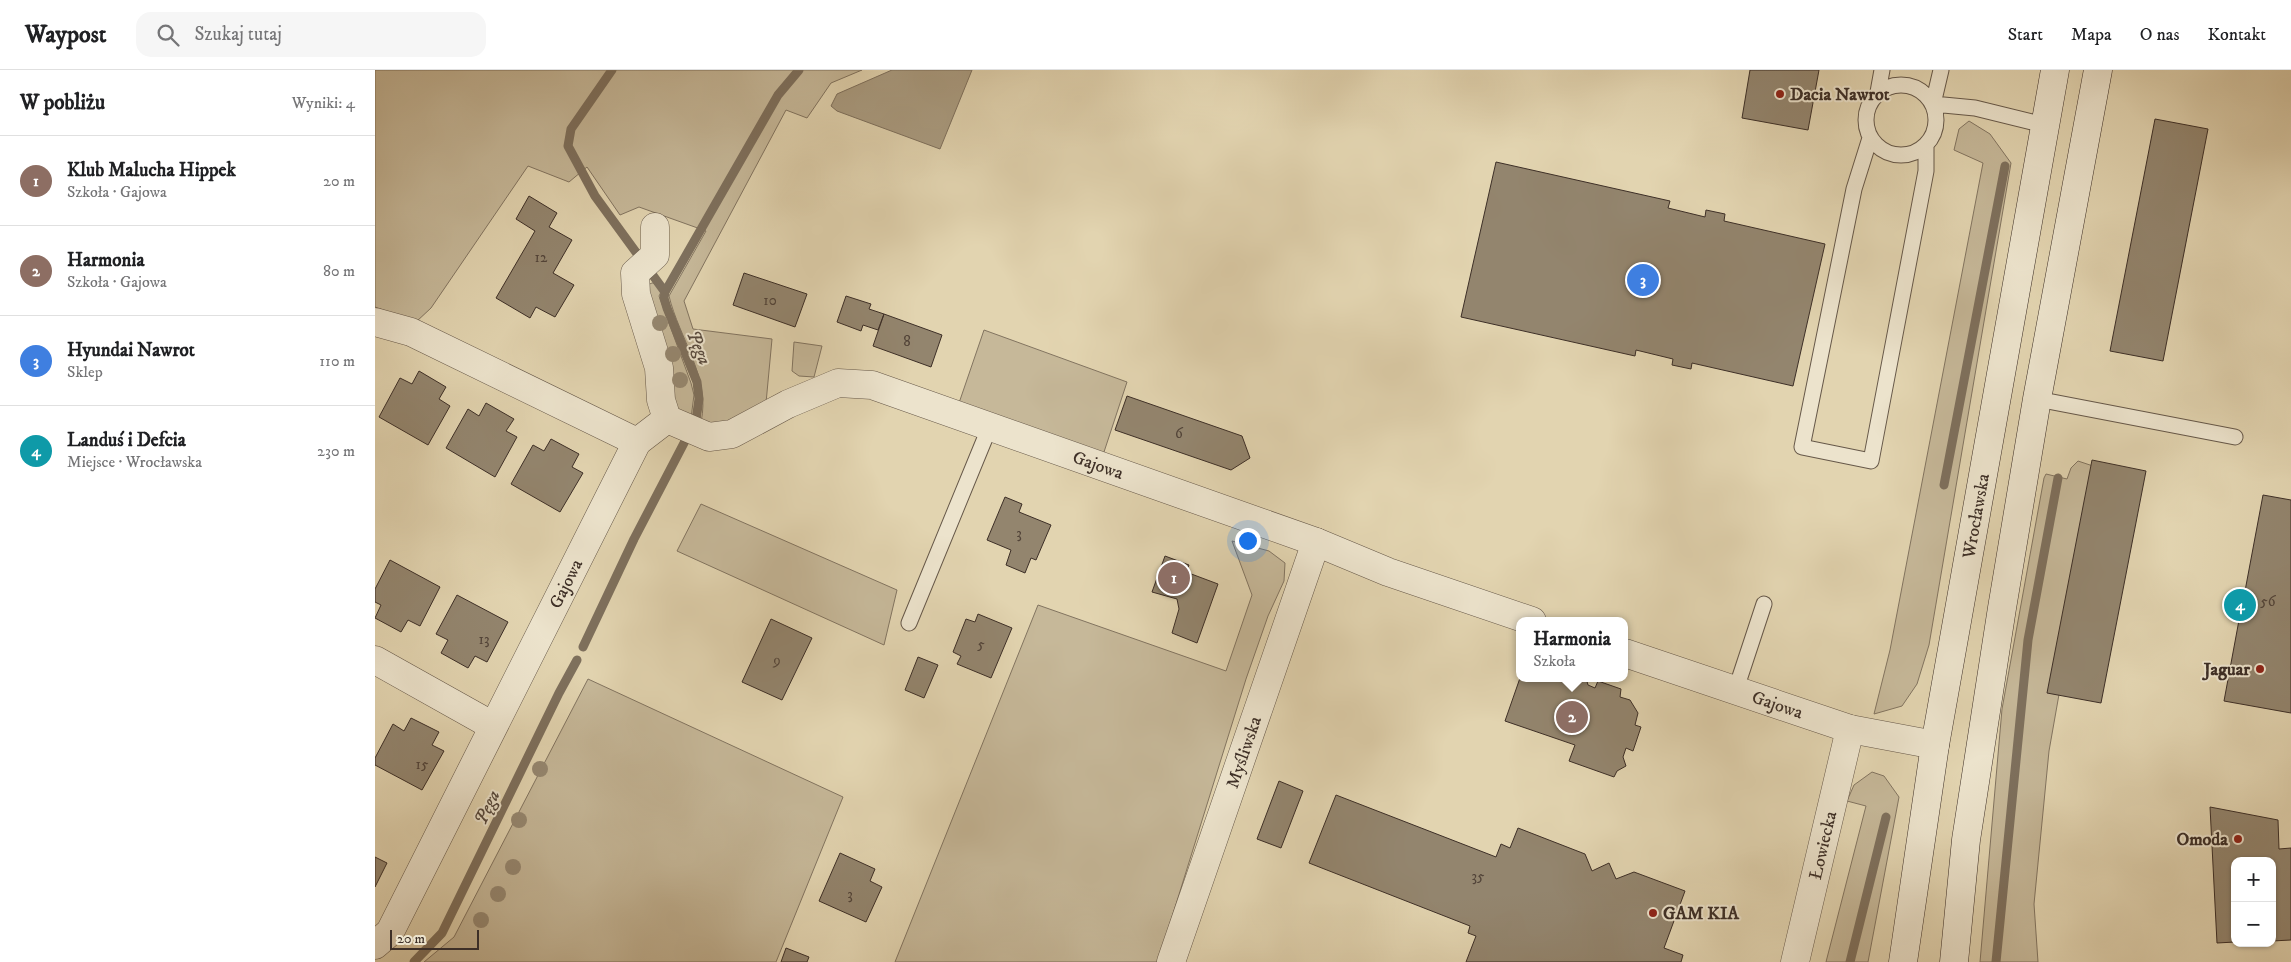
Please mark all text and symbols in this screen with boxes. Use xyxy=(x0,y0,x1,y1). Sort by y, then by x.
search box xyxy=(136,12,486,57)
text: Waypost xyxy=(25,20,106,50)
icon: search xyxy=(154,21,182,49)
text: Szukaj tutaj xyxy=(194,23,282,46)
text: Start xyxy=(2008,24,2043,46)
text: Mapa xyxy=(2071,24,2112,46)
text: O nas xyxy=(2140,24,2179,46)
text: Kontakt xyxy=(2207,24,2266,46)
place label: Dacia Nawrot xyxy=(1790,84,1890,106)
marker: Dacia Nawrot xyxy=(1774,88,1786,100)
text: W pobliżu xyxy=(20,90,105,116)
text: Wyniki: 4 xyxy=(292,93,355,113)
text: Klub Malucha Hippek xyxy=(67,159,236,182)
text: 1 xyxy=(33,171,39,191)
text: 20 m xyxy=(323,171,355,191)
text: Szkoła · Gajowa xyxy=(67,182,167,202)
house number: 12 xyxy=(535,248,548,267)
text: Harmonia xyxy=(67,249,144,272)
text: 2 xyxy=(32,261,40,281)
text: 80 m xyxy=(323,261,355,281)
pin: 3 xyxy=(1627,261,1659,299)
text: Szkoła · Gajowa xyxy=(67,272,167,292)
house number: 10 xyxy=(763,291,777,310)
water label: Pęga xyxy=(681,327,716,368)
house number: 8 xyxy=(903,332,911,351)
text: Hyundai Nawrot xyxy=(67,339,195,362)
text: 3 xyxy=(33,351,39,371)
text: 110 m xyxy=(319,351,355,371)
text: Sklep xyxy=(67,362,103,382)
house number: 6 xyxy=(1175,424,1184,443)
text: Landuś i Defcia xyxy=(67,429,186,452)
text: 4 xyxy=(31,441,41,461)
text: 230 m xyxy=(317,441,355,461)
street label: Gajowa xyxy=(1069,447,1127,485)
text: Miejsce · Wrocławska xyxy=(67,452,202,472)
street label: Wrocławska xyxy=(1958,472,1995,561)
house number: 3 xyxy=(1016,524,1022,543)
your location xyxy=(1235,528,1261,554)
street label: Gajowa xyxy=(545,555,588,612)
pin: 1 xyxy=(1158,559,1190,597)
pin: 4 xyxy=(2224,586,2256,624)
house number: 56 xyxy=(2260,592,2277,611)
popup xyxy=(1516,617,1628,682)
text: Harmonia xyxy=(1533,628,1611,651)
house number: 13 xyxy=(478,630,490,649)
house number: 5 xyxy=(977,635,985,654)
house number: 9 xyxy=(772,651,781,670)
text: Szkoła xyxy=(1533,651,1576,671)
place label: Jaguar xyxy=(2202,659,2250,681)
marker: Jaguar xyxy=(2254,663,2266,675)
street label: Gajowa xyxy=(1749,687,1806,724)
pin: 2 xyxy=(1556,698,1588,736)
street label: Myśliwska xyxy=(1222,713,1267,791)
house number: 15 xyxy=(416,755,429,774)
water label: Pęga xyxy=(469,787,506,829)
street label: Łowiecka xyxy=(1805,809,1842,882)
place label: Omoda xyxy=(2176,829,2228,851)
marker: Omoda xyxy=(2232,833,2244,845)
map controls xyxy=(2231,857,2276,947)
button: + xyxy=(2231,857,2276,902)
house number: 35 xyxy=(1471,867,1485,886)
house number: 3 xyxy=(847,885,853,904)
button: − xyxy=(2231,902,2276,947)
place label: GAM KIA xyxy=(1663,903,1739,925)
marker: GAM KIA xyxy=(1647,907,1659,919)
scale bar xyxy=(390,927,479,950)
text: 20 m xyxy=(397,930,425,948)

